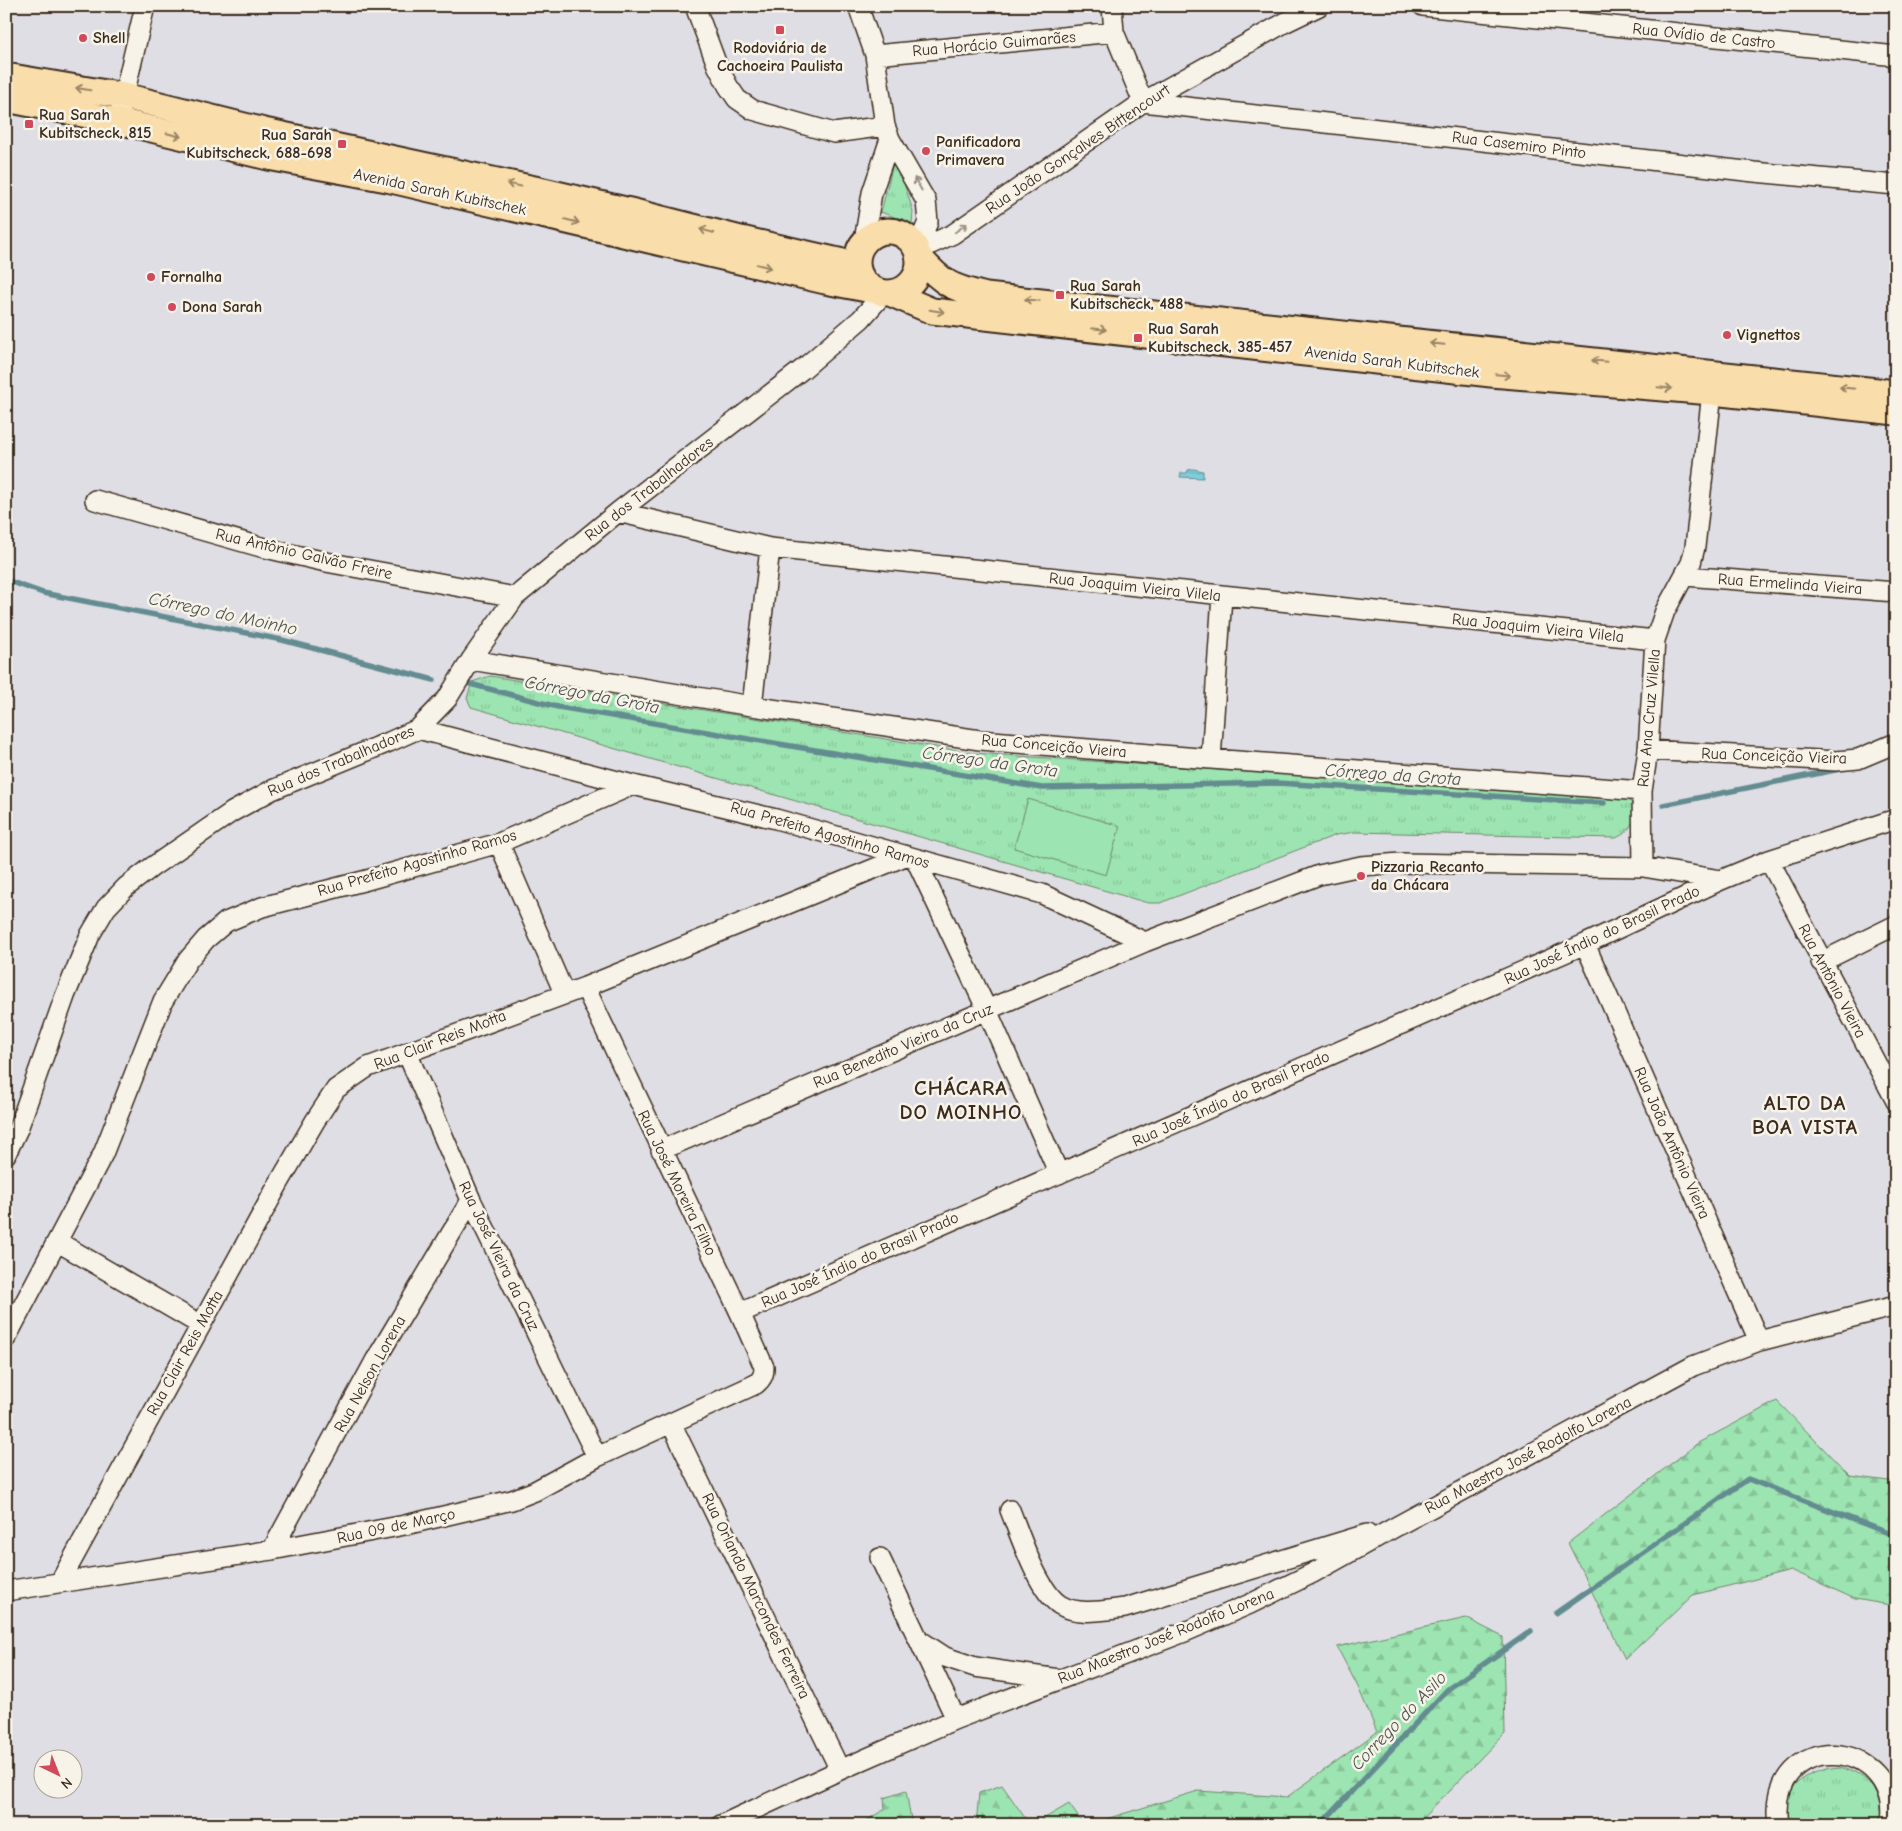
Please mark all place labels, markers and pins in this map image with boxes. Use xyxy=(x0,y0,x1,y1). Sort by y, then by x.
marker: Rodoviária de Cachoeira Paulista xyxy=(774,24,786,36)
place label: Shell xyxy=(93,29,126,47)
marker: Shell xyxy=(77,32,89,44)
place label: Rodoviária de Cachoeira Paulista xyxy=(717,39,843,75)
place label: Rua Sarah Kubitscheck, 815 xyxy=(39,106,152,142)
marker: Rua Sarah Kubitscheck, 815 xyxy=(23,118,35,130)
place label: Rua Sarah Kubitscheck, 688-698 xyxy=(186,126,332,162)
place label: Panificadora Primavera xyxy=(936,133,1021,169)
marker: Rua Sarah Kubitscheck, 688-698 xyxy=(336,138,348,150)
marker: Panificadora Primavera xyxy=(920,145,932,157)
place label: Fornalha xyxy=(161,268,222,286)
marker: Fornalha xyxy=(145,271,157,283)
place label: Rua Sarah Kubitscheck, 488 xyxy=(1070,277,1183,313)
marker: Rua Sarah Kubitscheck, 488 xyxy=(1054,289,1066,301)
place label: Dona Sarah xyxy=(182,298,262,316)
marker: Dona Sarah xyxy=(166,301,178,313)
place label: Rua Sarah Kubitscheck, 385-457 xyxy=(1148,320,1293,356)
place label: Vignettos xyxy=(1737,326,1800,344)
marker: Vignettos xyxy=(1721,329,1733,341)
marker: Rua Sarah Kubitscheck, 385-457 xyxy=(1132,332,1144,344)
place label: Pizzaria Recanto da Chácara xyxy=(1371,858,1484,894)
marker: Pizzaria Recanto da Chácara xyxy=(1355,870,1367,882)

